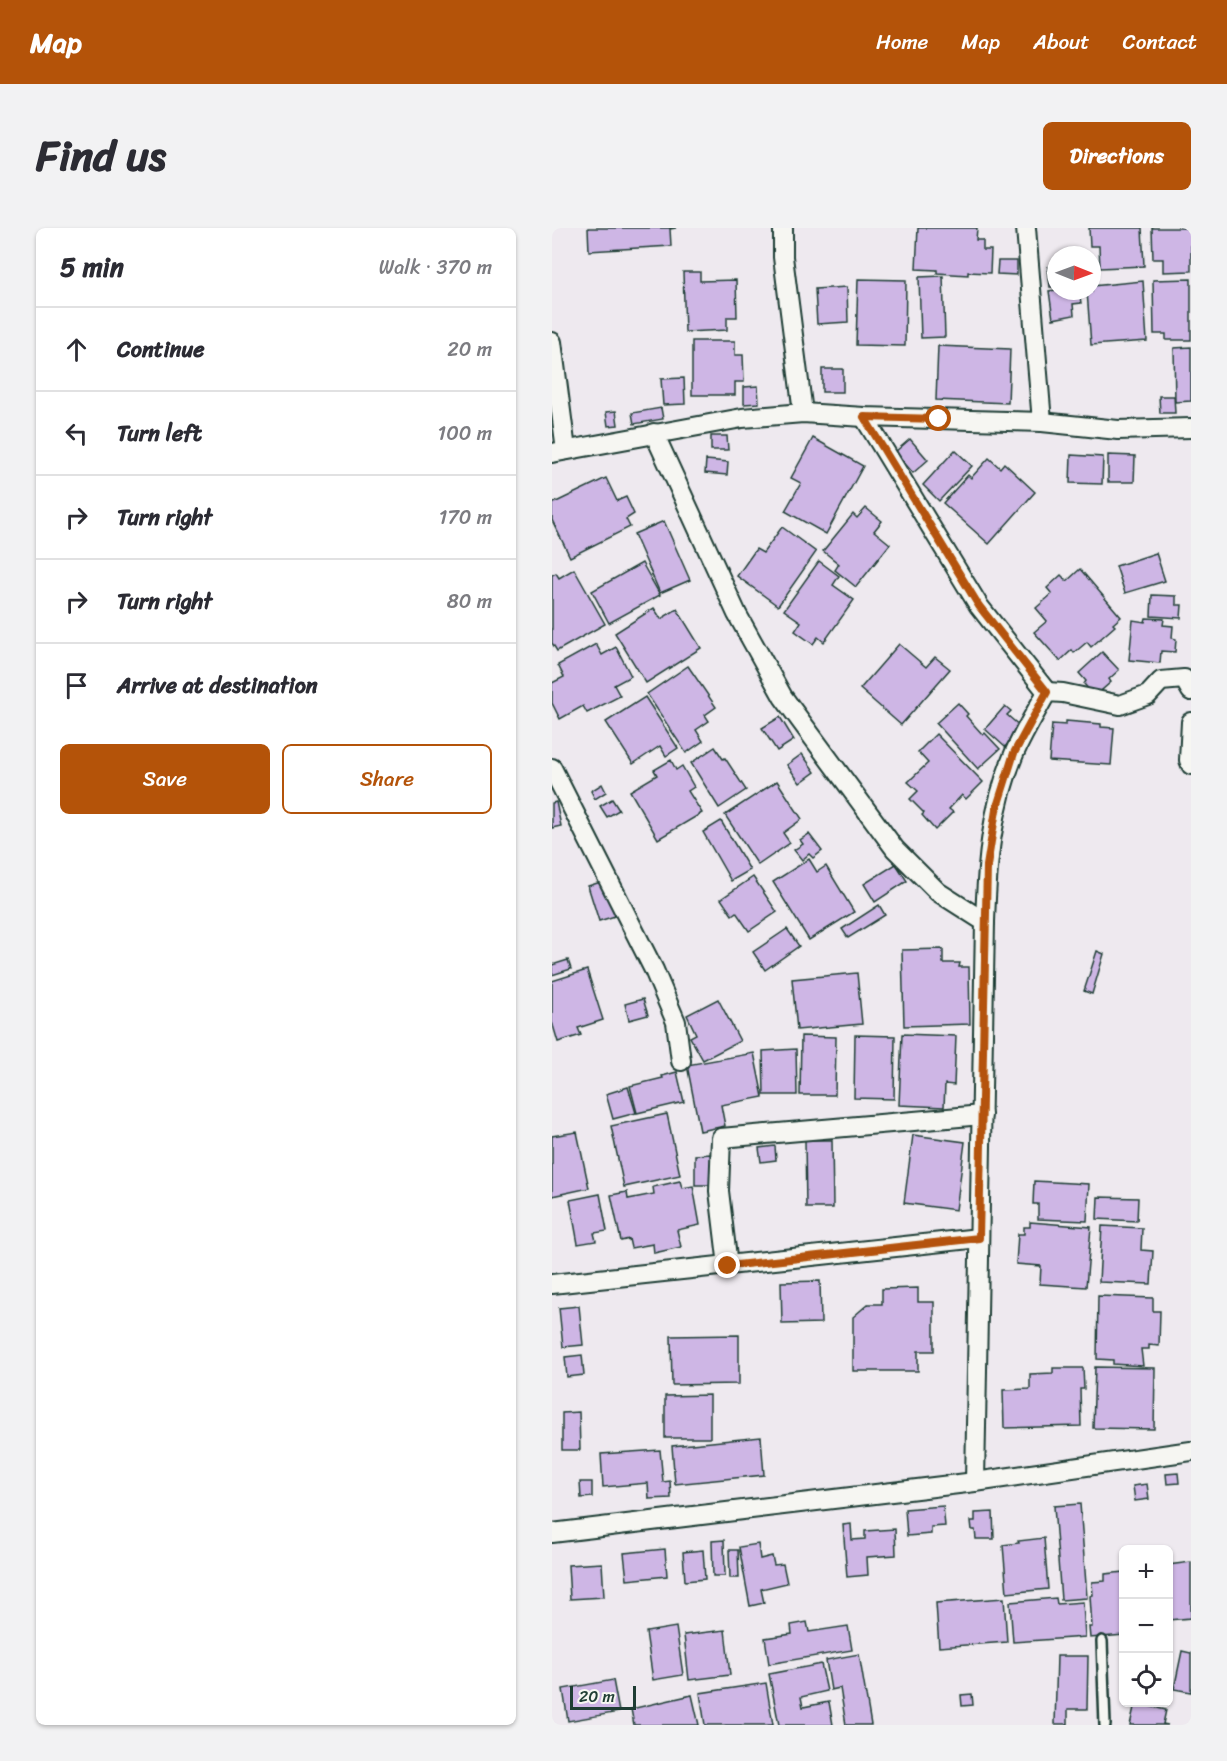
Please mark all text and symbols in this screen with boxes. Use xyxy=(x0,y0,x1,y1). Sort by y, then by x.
text: Map xyxy=(30,18,82,67)
text: Home xyxy=(876,23,928,61)
text: Map xyxy=(961,23,1000,61)
text: About xyxy=(1033,23,1090,61)
text: Contact xyxy=(1123,23,1197,61)
text: Find us xyxy=(36,119,166,193)
button: Directions xyxy=(1043,122,1191,190)
text: 5 min xyxy=(60,244,124,290)
north arrow xyxy=(1047,246,1101,300)
text: Walk · 370 m xyxy=(379,250,492,285)
text: Continue xyxy=(117,330,205,369)
text: 20 m xyxy=(447,332,492,367)
icon: ahead xyxy=(60,333,93,366)
route start xyxy=(925,405,951,431)
text: Turn left xyxy=(117,414,202,453)
text: 100 m xyxy=(438,416,492,451)
icon: left xyxy=(60,417,93,450)
text: Turn right xyxy=(117,498,212,537)
text: 170 m xyxy=(439,500,492,535)
icon: right xyxy=(60,501,93,534)
text: Turn right xyxy=(117,582,212,621)
text: 80 m xyxy=(447,584,492,619)
icon: right xyxy=(60,585,93,618)
text: Arrive at destination xyxy=(117,666,318,705)
icon: arrive xyxy=(60,669,93,702)
button: Save xyxy=(60,744,270,814)
button: Share xyxy=(282,744,492,814)
route end xyxy=(714,1252,740,1278)
map controls xyxy=(1119,1545,1173,1707)
button: + xyxy=(1119,1545,1173,1599)
button: − xyxy=(1119,1599,1173,1653)
button: locate xyxy=(1119,1653,1173,1707)
text: 20 m xyxy=(579,1682,615,1711)
scale bar xyxy=(570,1683,636,1710)

